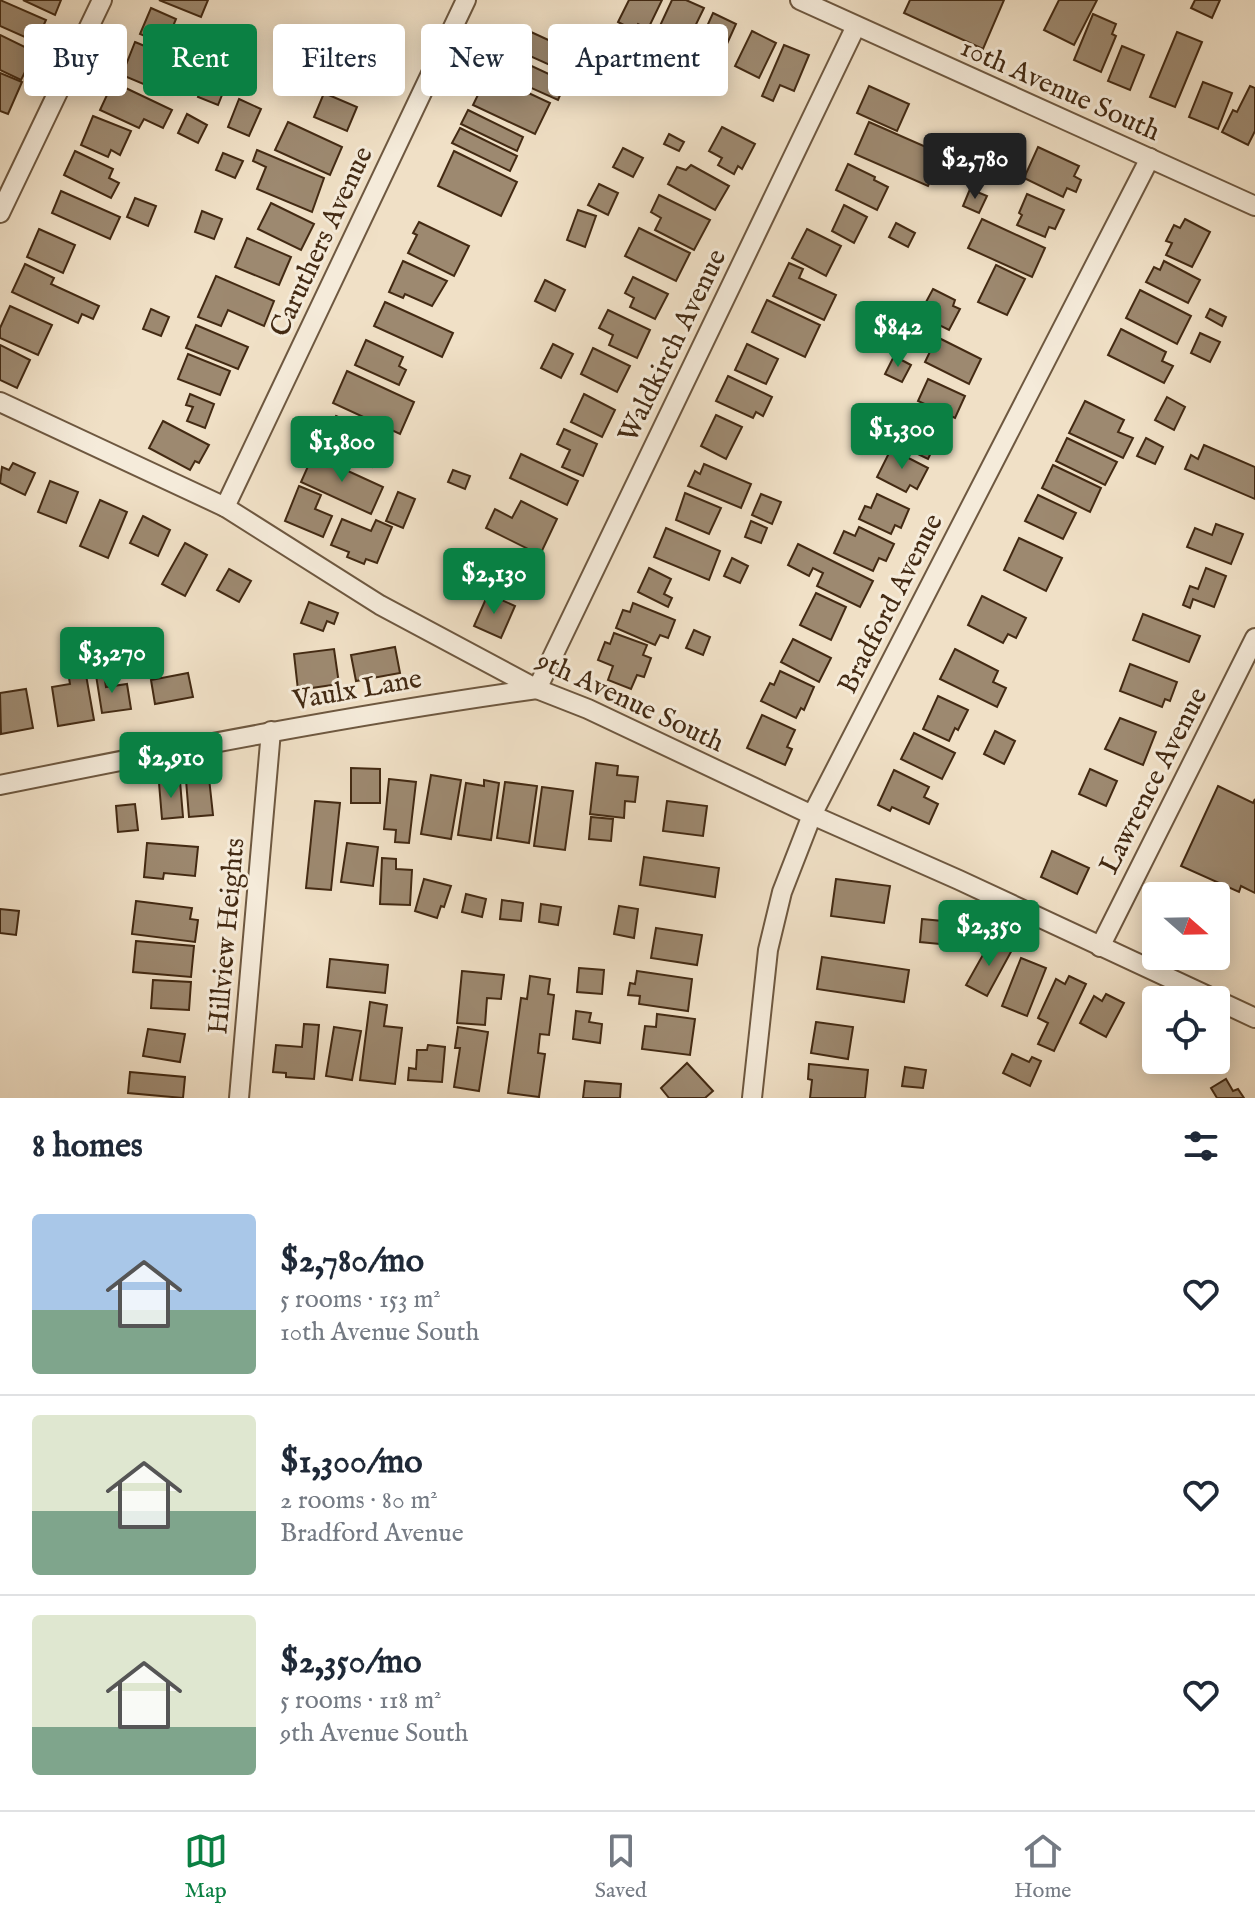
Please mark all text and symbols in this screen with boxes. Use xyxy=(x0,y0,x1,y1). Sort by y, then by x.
chip: Buy xyxy=(24,24,127,96)
chip: Rent xyxy=(143,24,257,96)
chip: Filters xyxy=(273,24,405,96)
chip: New xyxy=(421,24,532,96)
chip: Apartment xyxy=(548,24,728,96)
street label: 10th Avenue South xyxy=(955,31,1165,150)
pin: $2,780 xyxy=(910,133,1040,201)
street label: Caruthers Avenue xyxy=(263,141,382,343)
text: $2,780 xyxy=(941,142,1009,175)
street label: Waldkirch Avenue xyxy=(611,244,735,449)
pin: $842 xyxy=(851,301,945,369)
text: $842 xyxy=(873,310,923,343)
pin: $1,300 xyxy=(837,403,967,471)
text: $1,300 xyxy=(869,412,935,445)
pin: $1,800 xyxy=(277,416,407,484)
text: $1,800 xyxy=(309,425,375,458)
street label: Bradford Avenue xyxy=(831,508,952,700)
pin: $2,130 xyxy=(429,548,559,616)
text: $2,130 xyxy=(461,557,527,590)
pin: $3,270 xyxy=(47,627,177,695)
text: $3,270 xyxy=(78,636,146,669)
street label: 9th Avenue South xyxy=(530,643,729,761)
street label: Vaulx Lane xyxy=(289,662,425,719)
street label: Lawrence Avenue xyxy=(1092,682,1216,880)
pin: $2,910 xyxy=(106,732,236,800)
text: $2,910 xyxy=(137,741,205,774)
street label: Hillview Heights xyxy=(201,836,254,1036)
north arrow xyxy=(1142,882,1230,970)
map controls xyxy=(1142,882,1230,1074)
pin: $2,350 xyxy=(924,900,1054,968)
text: $2,350 xyxy=(956,909,1022,942)
button: locate xyxy=(1142,986,1230,1074)
icon: filters xyxy=(1179,1124,1223,1168)
text: 8 homes xyxy=(32,1125,143,1168)
text: $2,780/mo xyxy=(280,1240,424,1283)
icon: home xyxy=(96,1246,192,1342)
icon: heart xyxy=(1179,1272,1223,1316)
text: 5 rooms · 153 m² xyxy=(280,1283,441,1316)
text: 10th Avenue South xyxy=(280,1316,479,1349)
text: $1,300/mo xyxy=(280,1441,423,1484)
icon: home xyxy=(96,1447,192,1543)
icon: heart xyxy=(1179,1473,1223,1517)
text: 2 rooms · 80 m² xyxy=(280,1484,438,1517)
text: Bradford Avenue xyxy=(280,1517,464,1550)
text: $2,350/mo xyxy=(280,1641,421,1684)
icon: home xyxy=(96,1647,192,1743)
icon: heart xyxy=(1179,1673,1223,1717)
text: 5 rooms · 118 m² xyxy=(280,1684,442,1717)
text: 9th Avenue South xyxy=(280,1717,468,1750)
tab: Map xyxy=(184,1829,228,1905)
tab: Saved xyxy=(595,1829,647,1905)
tab: Home xyxy=(1014,1829,1071,1905)

